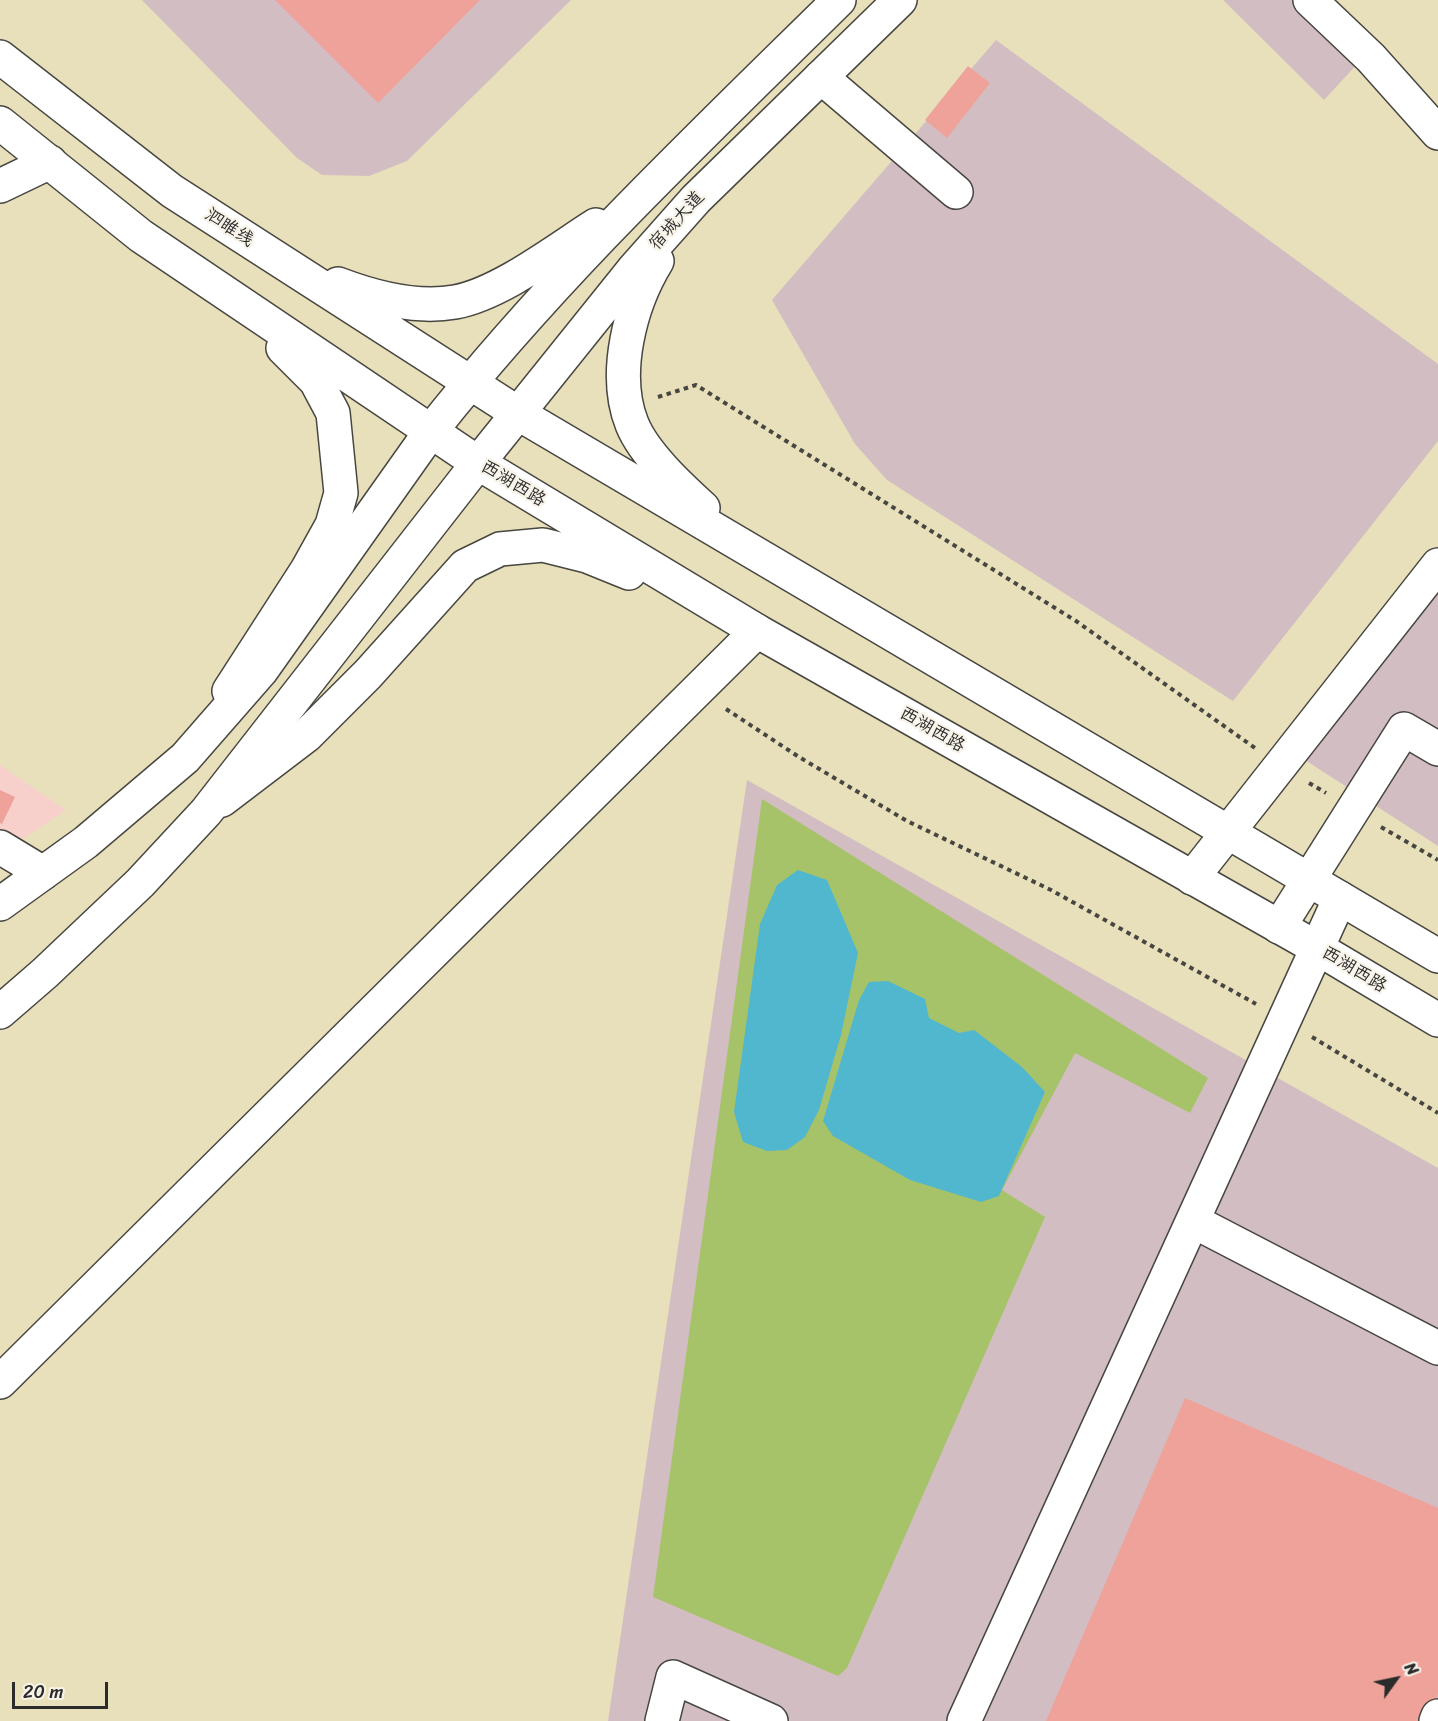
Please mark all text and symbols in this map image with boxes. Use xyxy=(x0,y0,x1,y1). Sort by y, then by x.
street label: 宿城大道 xyxy=(645,187,709,255)
street label: 泗睢线 xyxy=(200,204,258,252)
street label: 西湖西路 xyxy=(477,456,549,512)
street label: 西湖西路 xyxy=(895,703,969,757)
street label: 西湖西路 xyxy=(1318,942,1390,998)
north arrow xyxy=(1366,1649,1426,1709)
text: N xyxy=(1396,1656,1427,1681)
scale bar xyxy=(15,1670,111,1708)
text: 20 m xyxy=(23,1676,63,1708)

